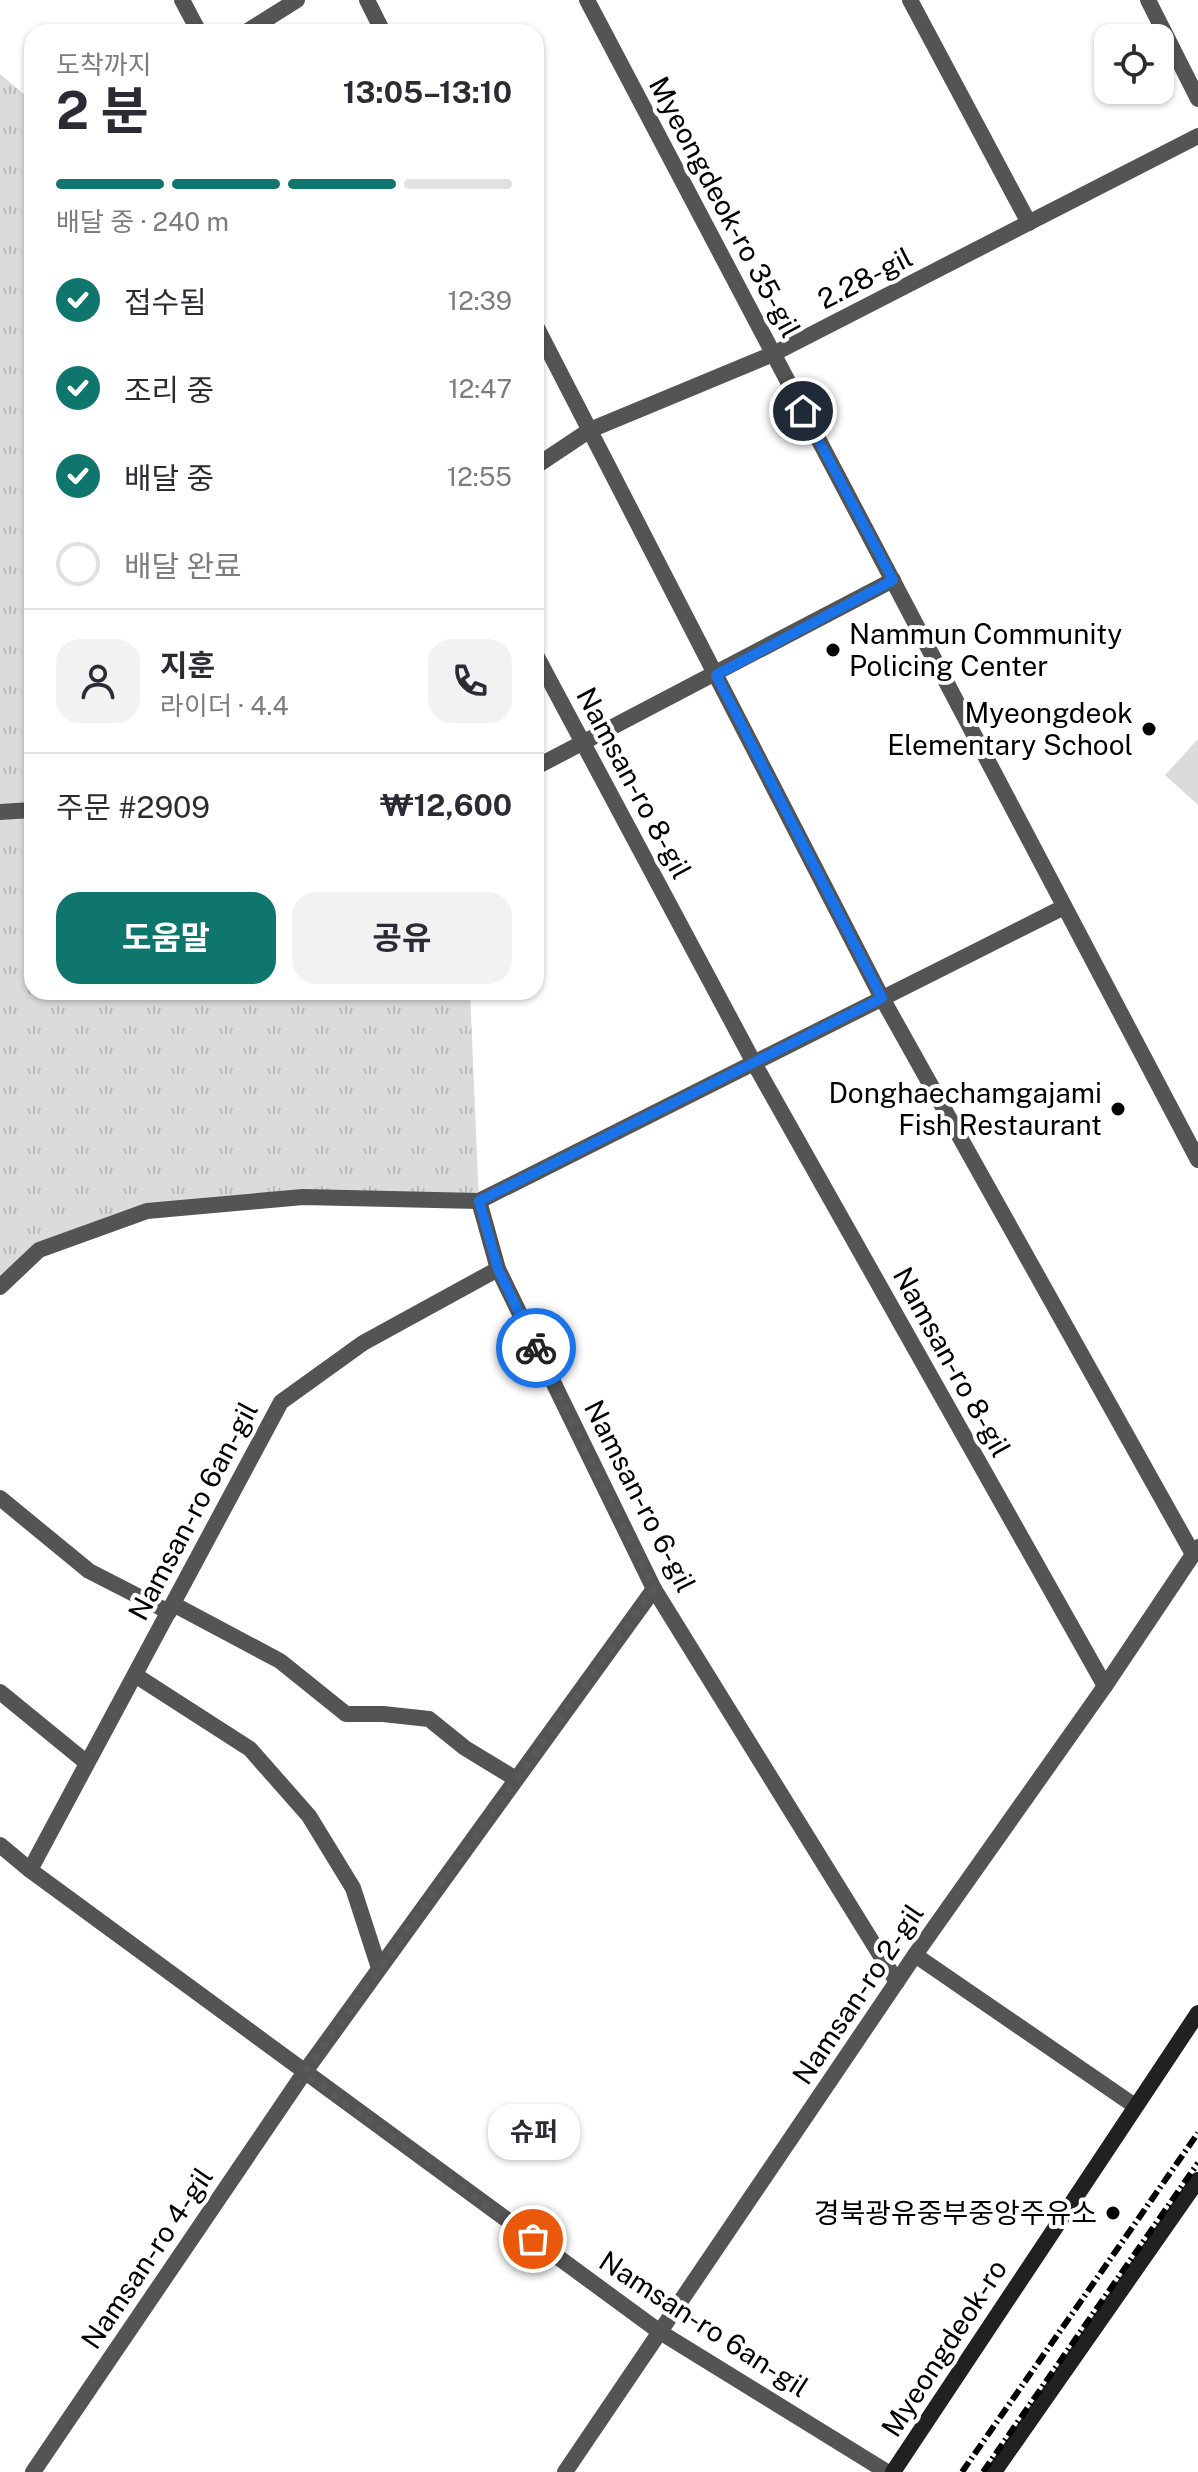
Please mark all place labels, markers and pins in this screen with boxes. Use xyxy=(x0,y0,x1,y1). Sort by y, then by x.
pin xyxy=(769,377,837,445)
place label: Nammun Community Policing Center xyxy=(849,617,1122,682)
marker: Nammun Community Policing Center xyxy=(824,641,842,659)
place label: Myeongdeok Elementary School xyxy=(887,696,1133,761)
marker: Myeongdeok Elementary School xyxy=(1140,720,1158,738)
place label: Donghaechamgajami Fish Restaurant xyxy=(828,1076,1102,1141)
marker: Donghaechamgajami Fish Restaurant xyxy=(1109,1100,1127,1118)
callout: 슈퍼 xyxy=(487,2103,579,2159)
place label: 경북광유중부중앙주유소 xyxy=(814,2196,1097,2229)
marker: 경북광유중부중앙주유소 xyxy=(1104,2204,1122,2222)
pin xyxy=(499,2205,567,2273)

